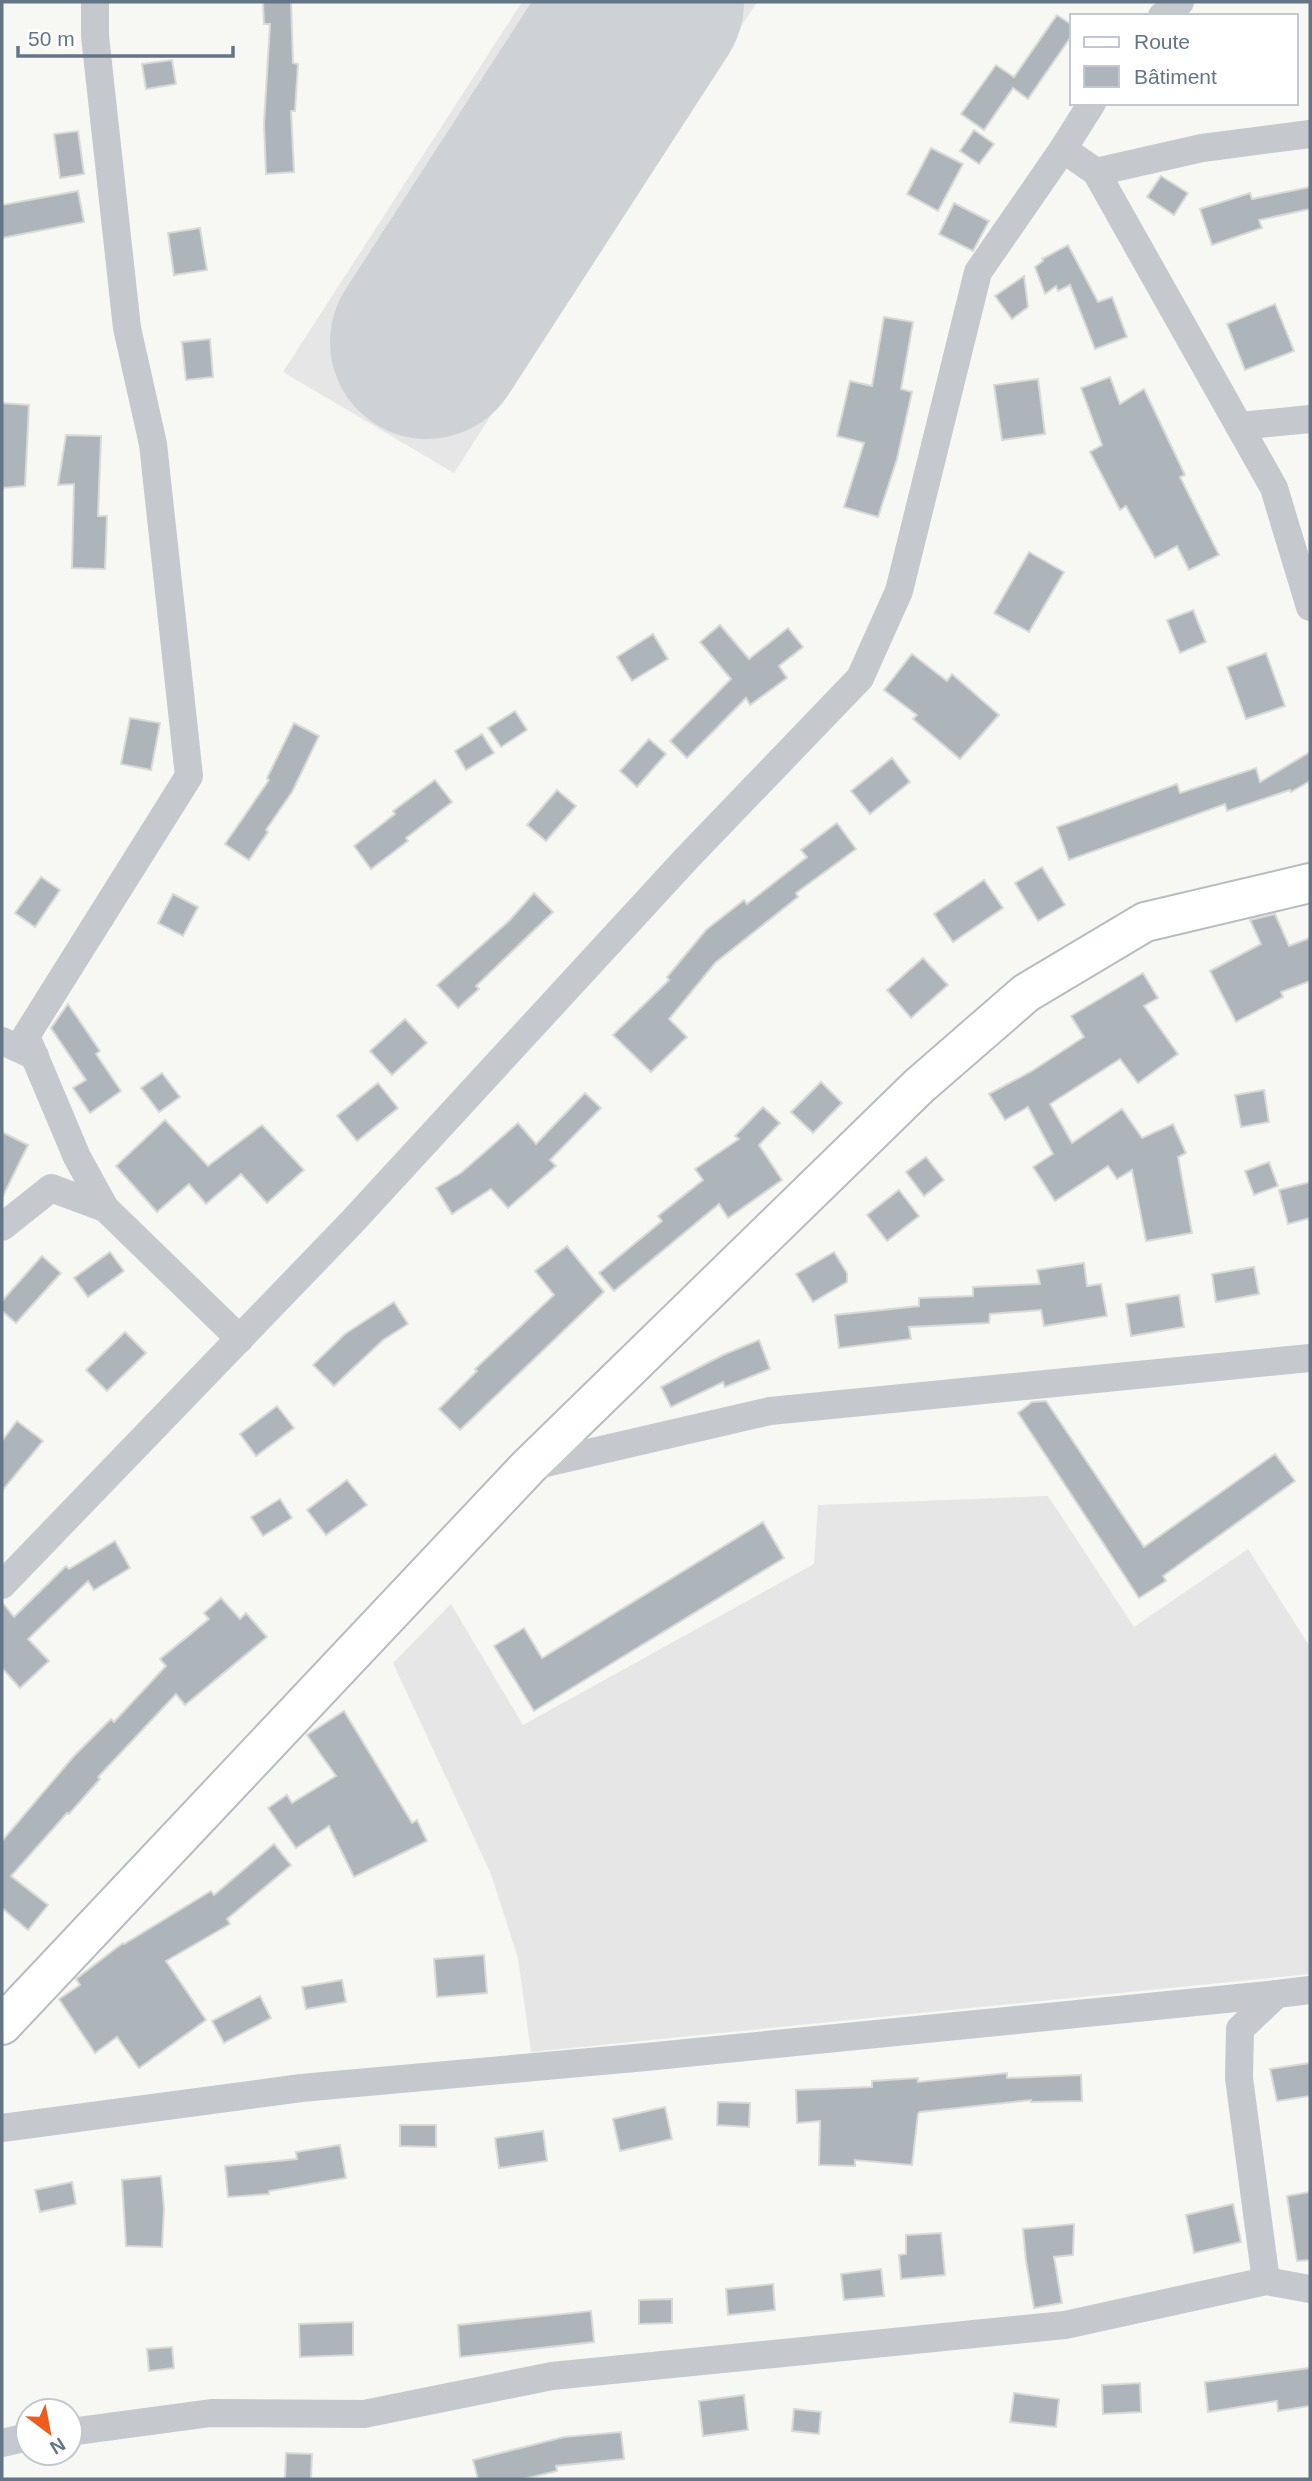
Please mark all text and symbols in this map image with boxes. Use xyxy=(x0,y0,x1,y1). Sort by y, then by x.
scale bar xyxy=(18,14,233,58)
legend xyxy=(1070,14,1298,105)
text: 50 m xyxy=(28,27,75,50)
text: Route xyxy=(1134,30,1190,53)
text: Bâtiment xyxy=(1134,65,1217,88)
north arrow xyxy=(14,2397,84,2467)
text: N xyxy=(46,2433,69,2459)

